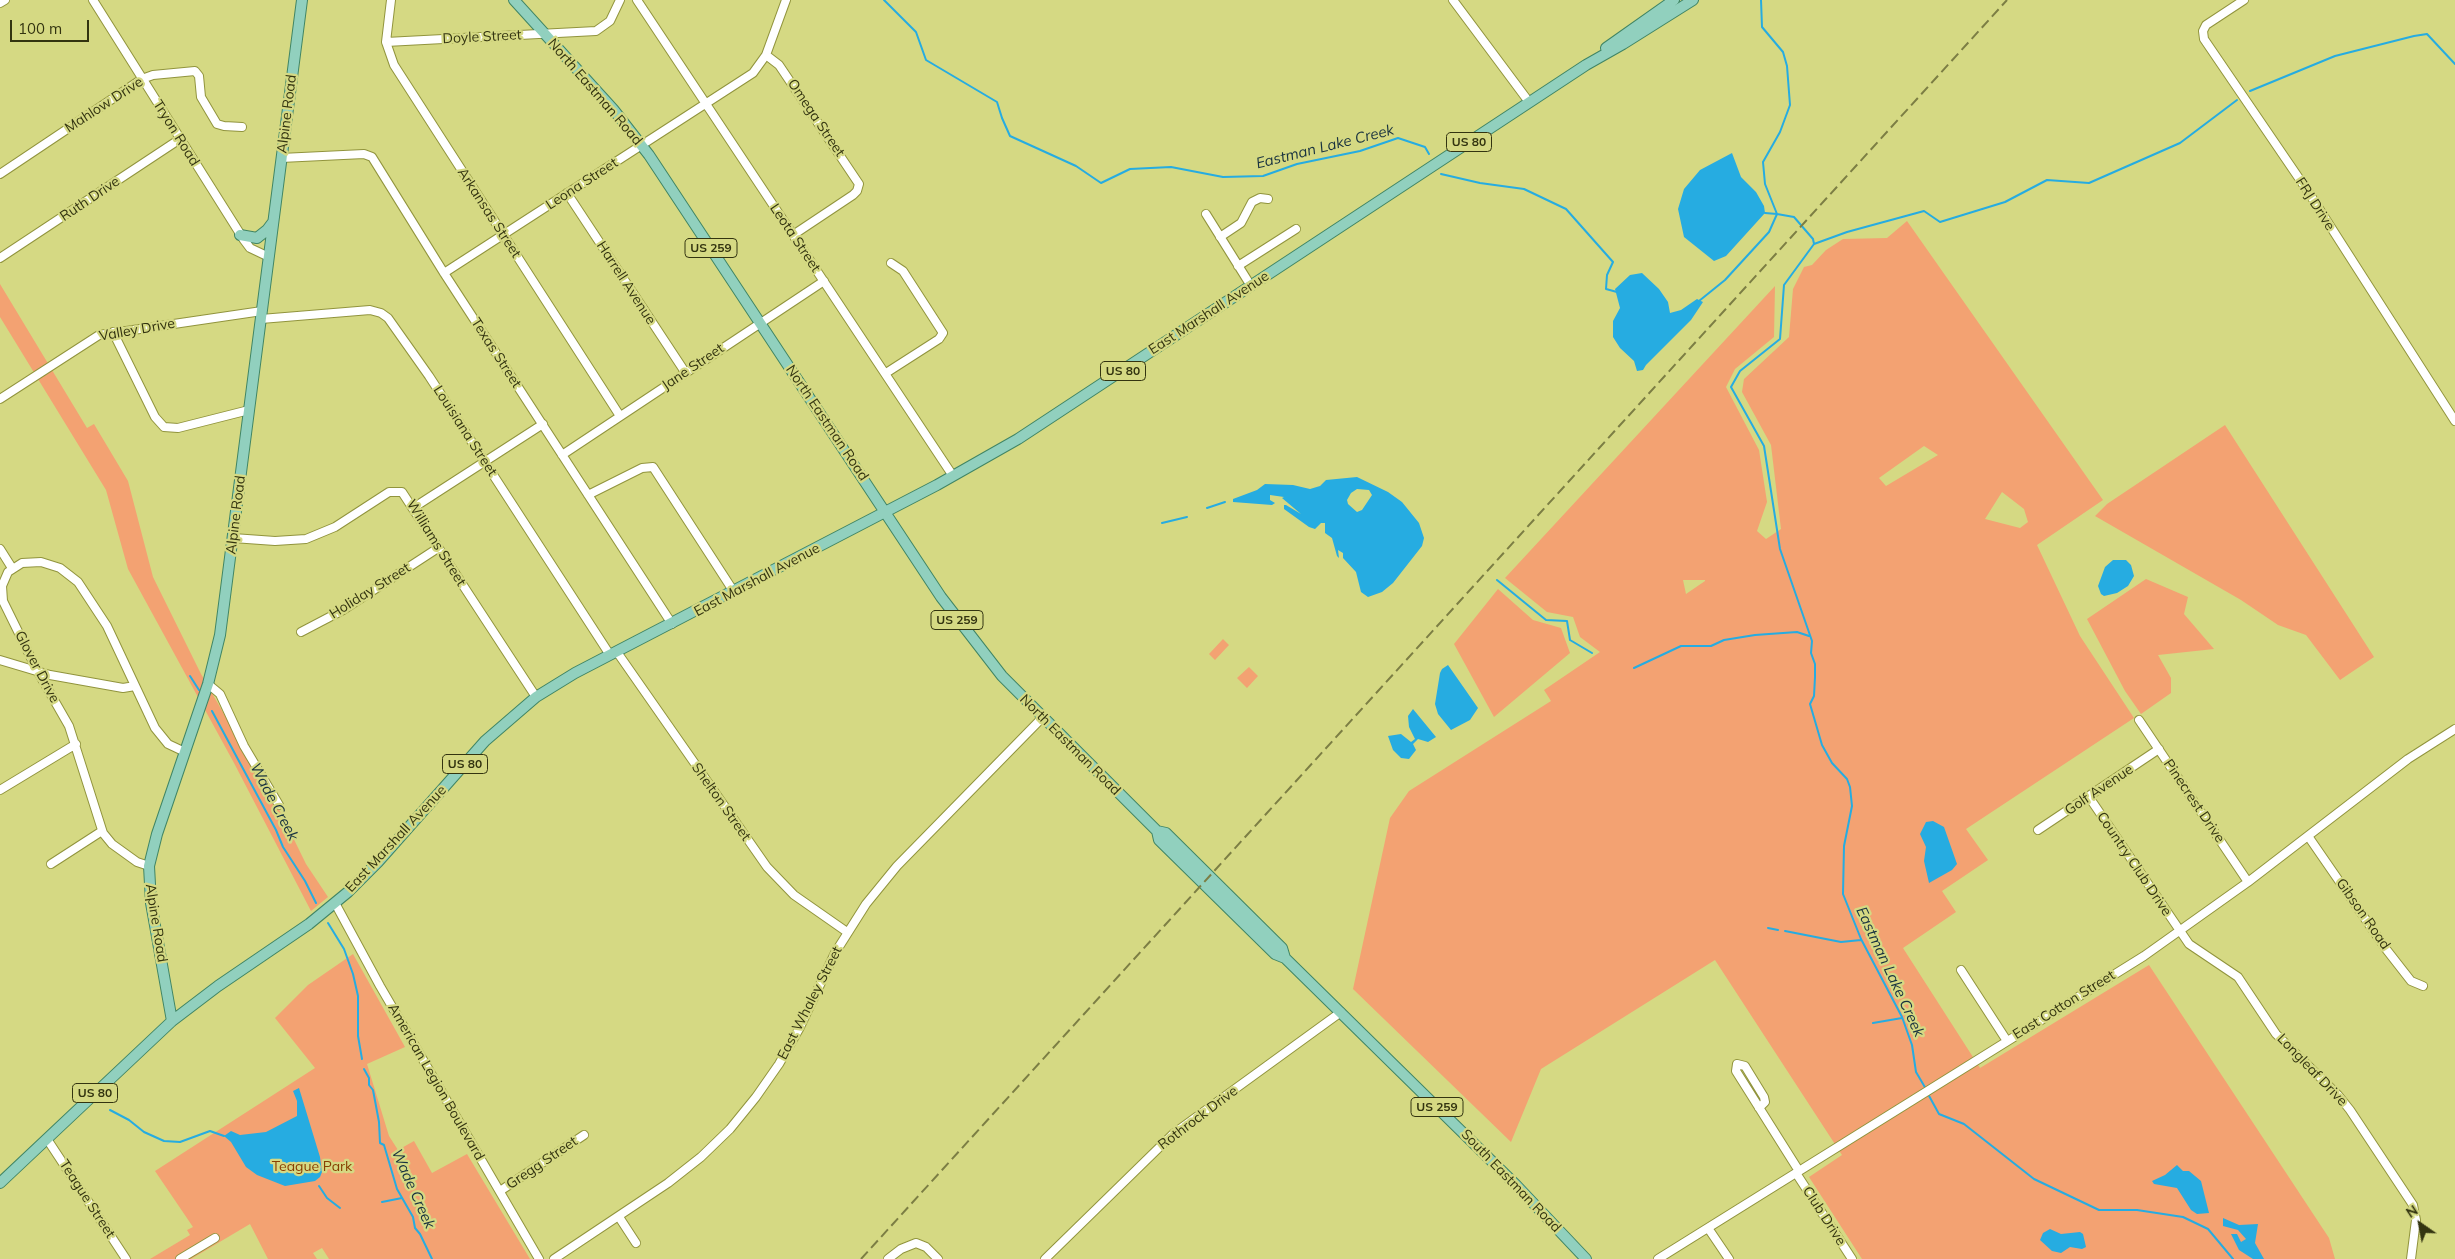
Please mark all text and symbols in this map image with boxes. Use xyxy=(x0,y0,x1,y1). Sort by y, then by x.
scale bar xyxy=(12,10,91,42)
text: 100 m xyxy=(18,19,62,38)
street label: Doyle Street xyxy=(442,27,522,47)
street label: North Eastman Road xyxy=(544,35,646,149)
street label: Mahlow Drive xyxy=(62,74,146,136)
street label: Alpine Road xyxy=(274,74,300,154)
street label: Omega Street xyxy=(784,76,848,160)
street label: Tryon Road xyxy=(149,97,203,169)
water label: Eastman Lake Creek xyxy=(1254,121,1396,173)
road number: US 80 xyxy=(1446,132,1492,152)
street label: Leona Street xyxy=(543,155,621,213)
street label: Arkansas Street xyxy=(454,165,524,261)
street label: Ruth Drive xyxy=(57,173,123,225)
street label: FRJ Drive xyxy=(2292,174,2338,234)
street label: Leota Street xyxy=(766,201,824,275)
street label: Harrell Avenue xyxy=(593,238,659,328)
road number: US 259 xyxy=(685,238,737,258)
street label: East Marshall Avenue xyxy=(1146,268,1272,358)
street label: Valley Drive xyxy=(98,315,176,345)
street label: Texas Street xyxy=(467,315,525,391)
street label: Jane Street xyxy=(659,340,727,394)
street label: North Eastman Road xyxy=(782,362,872,484)
road number: US 80 xyxy=(1100,362,1146,381)
street label: Louisiana Street xyxy=(429,383,501,479)
street label: Alpine Road xyxy=(223,475,249,555)
street label: Williams Street xyxy=(403,497,469,589)
street label: East Marshall Avenue xyxy=(691,540,823,620)
street label: Holiday Street xyxy=(327,560,413,622)
road number: US 259 xyxy=(931,610,983,630)
street label: Glover Drive xyxy=(11,628,63,706)
street label: North Eastman Road xyxy=(1016,691,1124,799)
road number: US 80 xyxy=(442,754,488,774)
street label: Pinecrest Drive xyxy=(2160,756,2228,846)
water label: Wade Creek xyxy=(246,760,302,844)
street label: Shelton Street xyxy=(688,760,754,844)
street label: Golf Avenue xyxy=(2062,761,2136,819)
street label: East Marshall Avenue xyxy=(342,782,450,896)
street label: Country Club Drive xyxy=(2093,809,2175,919)
street label: Gibson Road xyxy=(2332,875,2394,953)
street label: Alpine Road xyxy=(142,883,170,963)
water label: Eastman Lake Creek xyxy=(1852,904,1928,1040)
street label: East Whaley Street xyxy=(774,944,846,1062)
street label: East Cotton Street xyxy=(2010,967,2118,1043)
street label: American Legion Boulevard xyxy=(384,1001,488,1163)
street label: Longleaf Drive xyxy=(2273,1030,2351,1110)
street label: Rothrock Drive xyxy=(1155,1083,1241,1153)
road number: US 80 xyxy=(72,1084,118,1102)
road number: US 259 xyxy=(1411,1098,1463,1116)
street label: South Eastman Road xyxy=(1457,1126,1565,1236)
street label: Gregg Street xyxy=(503,1133,581,1193)
water label: Wade Creek xyxy=(387,1146,439,1232)
street label: Teague Street xyxy=(55,1157,119,1241)
park label: Teague Park xyxy=(272,1159,352,1175)
street label: Club Drive xyxy=(1799,1183,1849,1249)
north arrow xyxy=(2395,1199,2445,1249)
text: N xyxy=(2402,1201,2421,1222)

